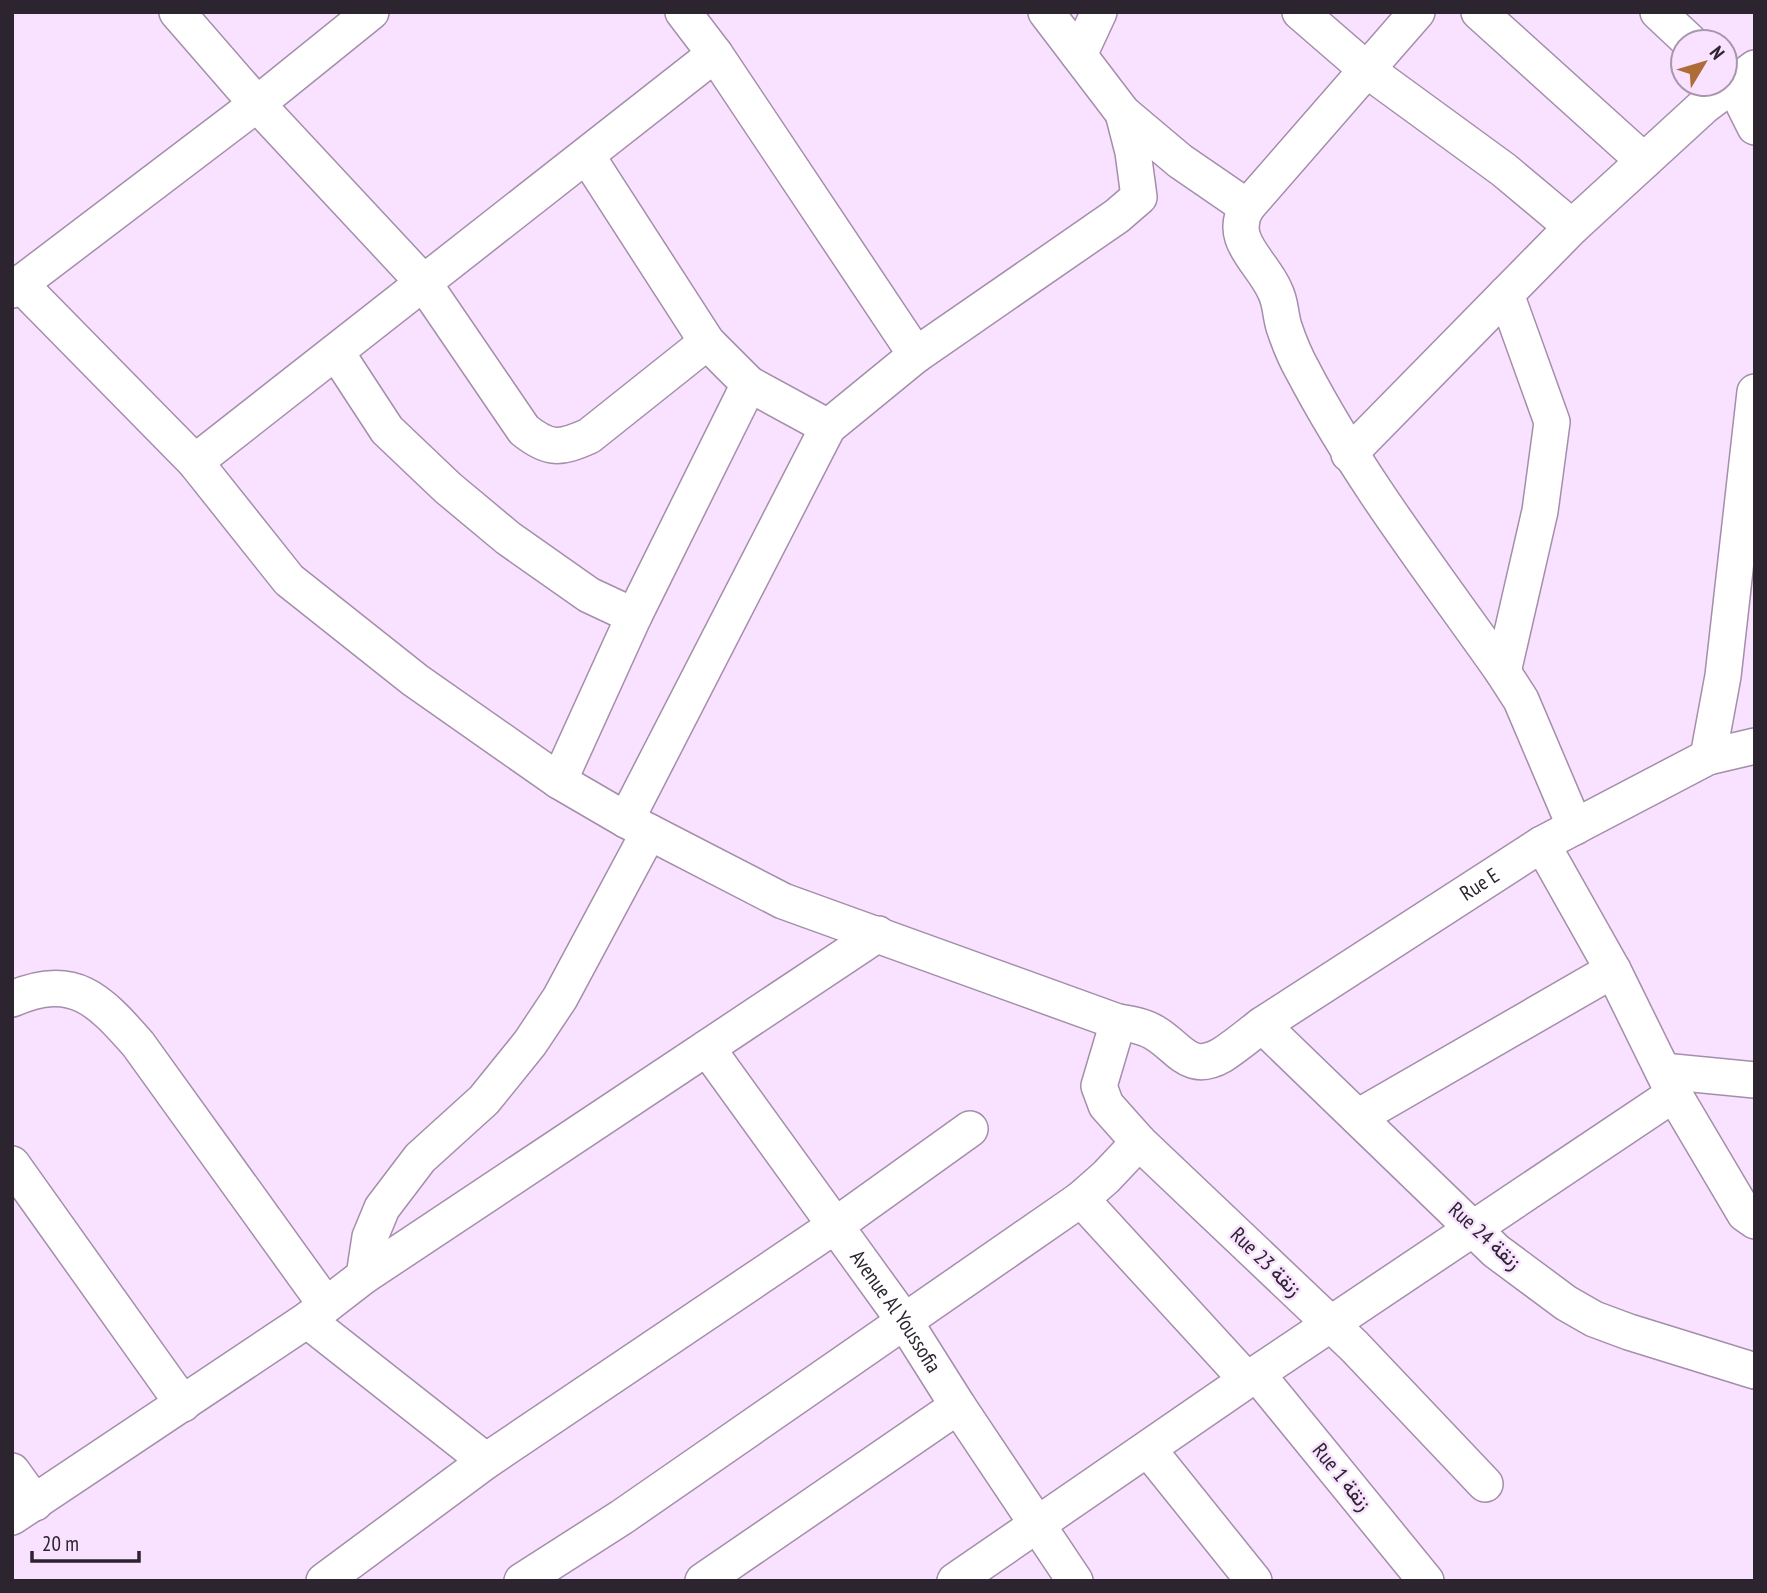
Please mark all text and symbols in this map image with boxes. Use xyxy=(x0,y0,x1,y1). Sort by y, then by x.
north arrow xyxy=(1669,28,1739,98)
text: N xyxy=(1705,41,1730,64)
street label: Rue E xyxy=(1455,861,1504,906)
street label: Rue 24 زنقة xyxy=(1443,1196,1527,1275)
street label: Rue 23 زنقة xyxy=(1225,1221,1308,1302)
street label: Avenue Al Youssofia xyxy=(844,1244,947,1378)
street label: Rue 1 زنقة xyxy=(1307,1437,1378,1516)
scale bar xyxy=(32,1520,138,1564)
text: 20 m xyxy=(42,1530,79,1557)

